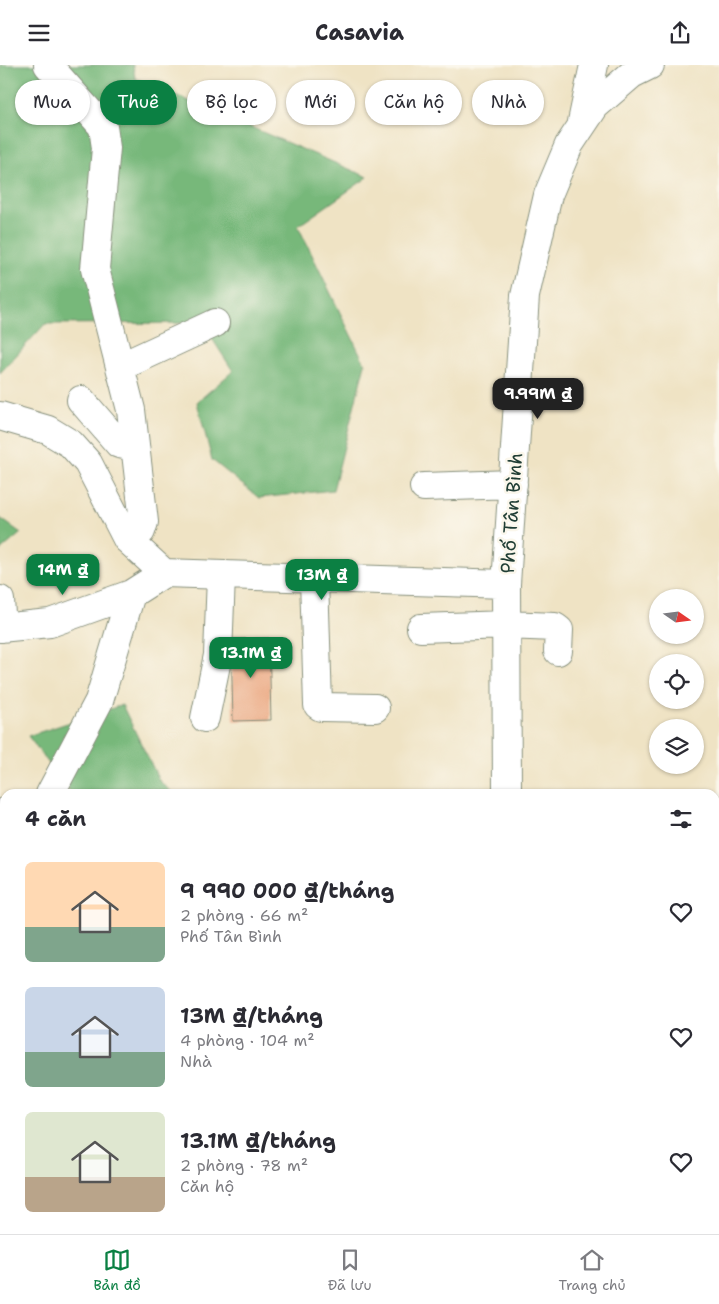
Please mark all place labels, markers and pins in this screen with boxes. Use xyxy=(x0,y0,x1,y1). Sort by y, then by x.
pin: 9.99M ₫ xyxy=(492,377,584,420)
pin: 14M ₫ xyxy=(28,553,98,596)
pin: 13M ₫ xyxy=(287,559,357,601)
pin: 13.1M ₫ xyxy=(205,637,297,679)

